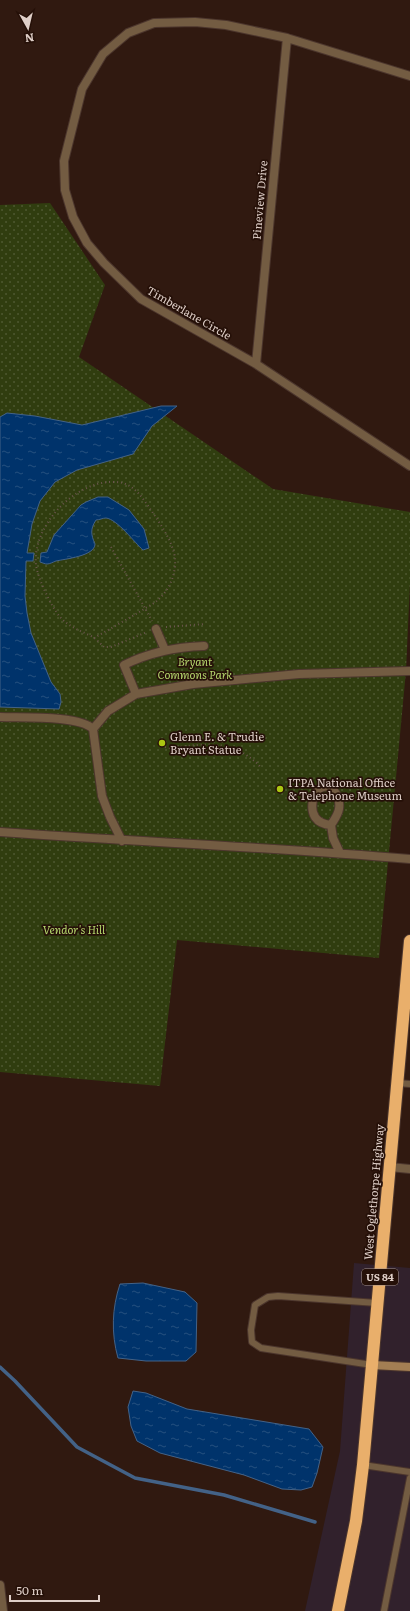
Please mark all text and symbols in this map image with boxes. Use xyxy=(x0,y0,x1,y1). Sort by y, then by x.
north arrow xyxy=(8,8,48,48)
text: N xyxy=(24,30,35,47)
street label: Pineview Drive xyxy=(248,159,270,240)
street label: Timberlane Circle xyxy=(144,281,235,343)
park label: Bryant Commons Park xyxy=(158,653,232,682)
place label: Glenn E. & Trudie Bryant Statue xyxy=(170,728,264,757)
marker: Glenn E. & Trudie Bryant Statue xyxy=(157,738,167,748)
place label: ITPA National Office & Telephone Museum xyxy=(288,774,403,803)
marker: ITPA National Office & Telephone Museum xyxy=(275,784,285,794)
park label: Vendor's Hill xyxy=(43,921,106,937)
street label: West Oglethorpe Highway xyxy=(359,1123,387,1260)
road number: US 84 xyxy=(362,1269,398,1285)
scale bar xyxy=(10,1577,99,1603)
text: 50 m xyxy=(16,1581,43,1599)

